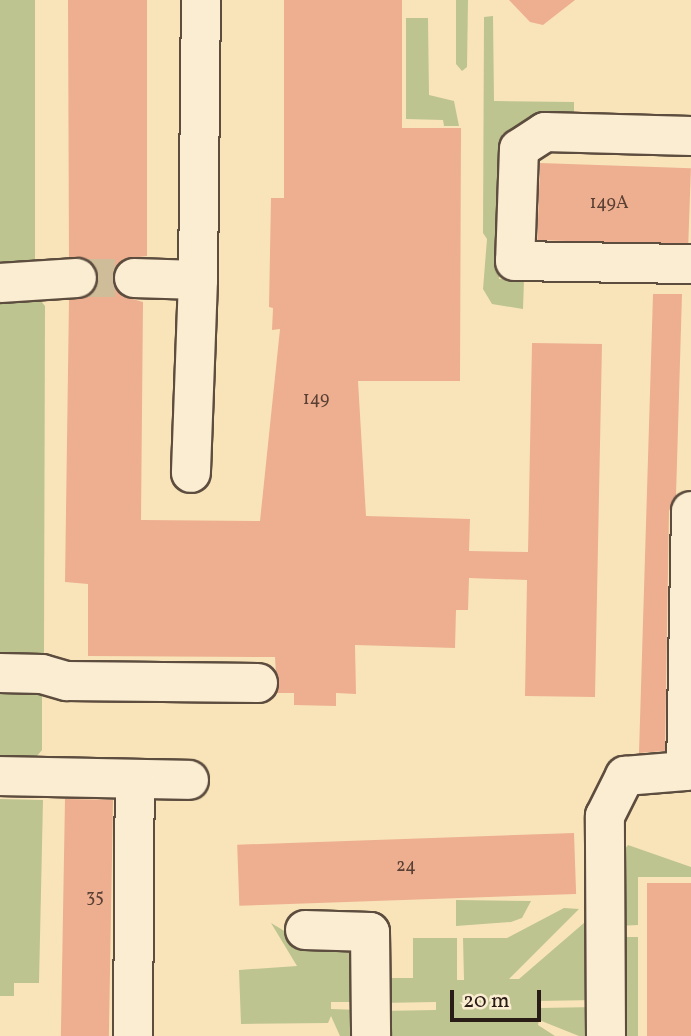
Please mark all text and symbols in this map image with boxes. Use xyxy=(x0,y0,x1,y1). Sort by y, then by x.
house number: 149А xyxy=(589,193,629,215)
house number: 149 xyxy=(303,389,329,411)
house number: 24 xyxy=(396,856,416,878)
house number: 35 xyxy=(86,887,104,909)
scale bar xyxy=(453,976,544,1020)
text: 20 m xyxy=(463,987,509,1016)

